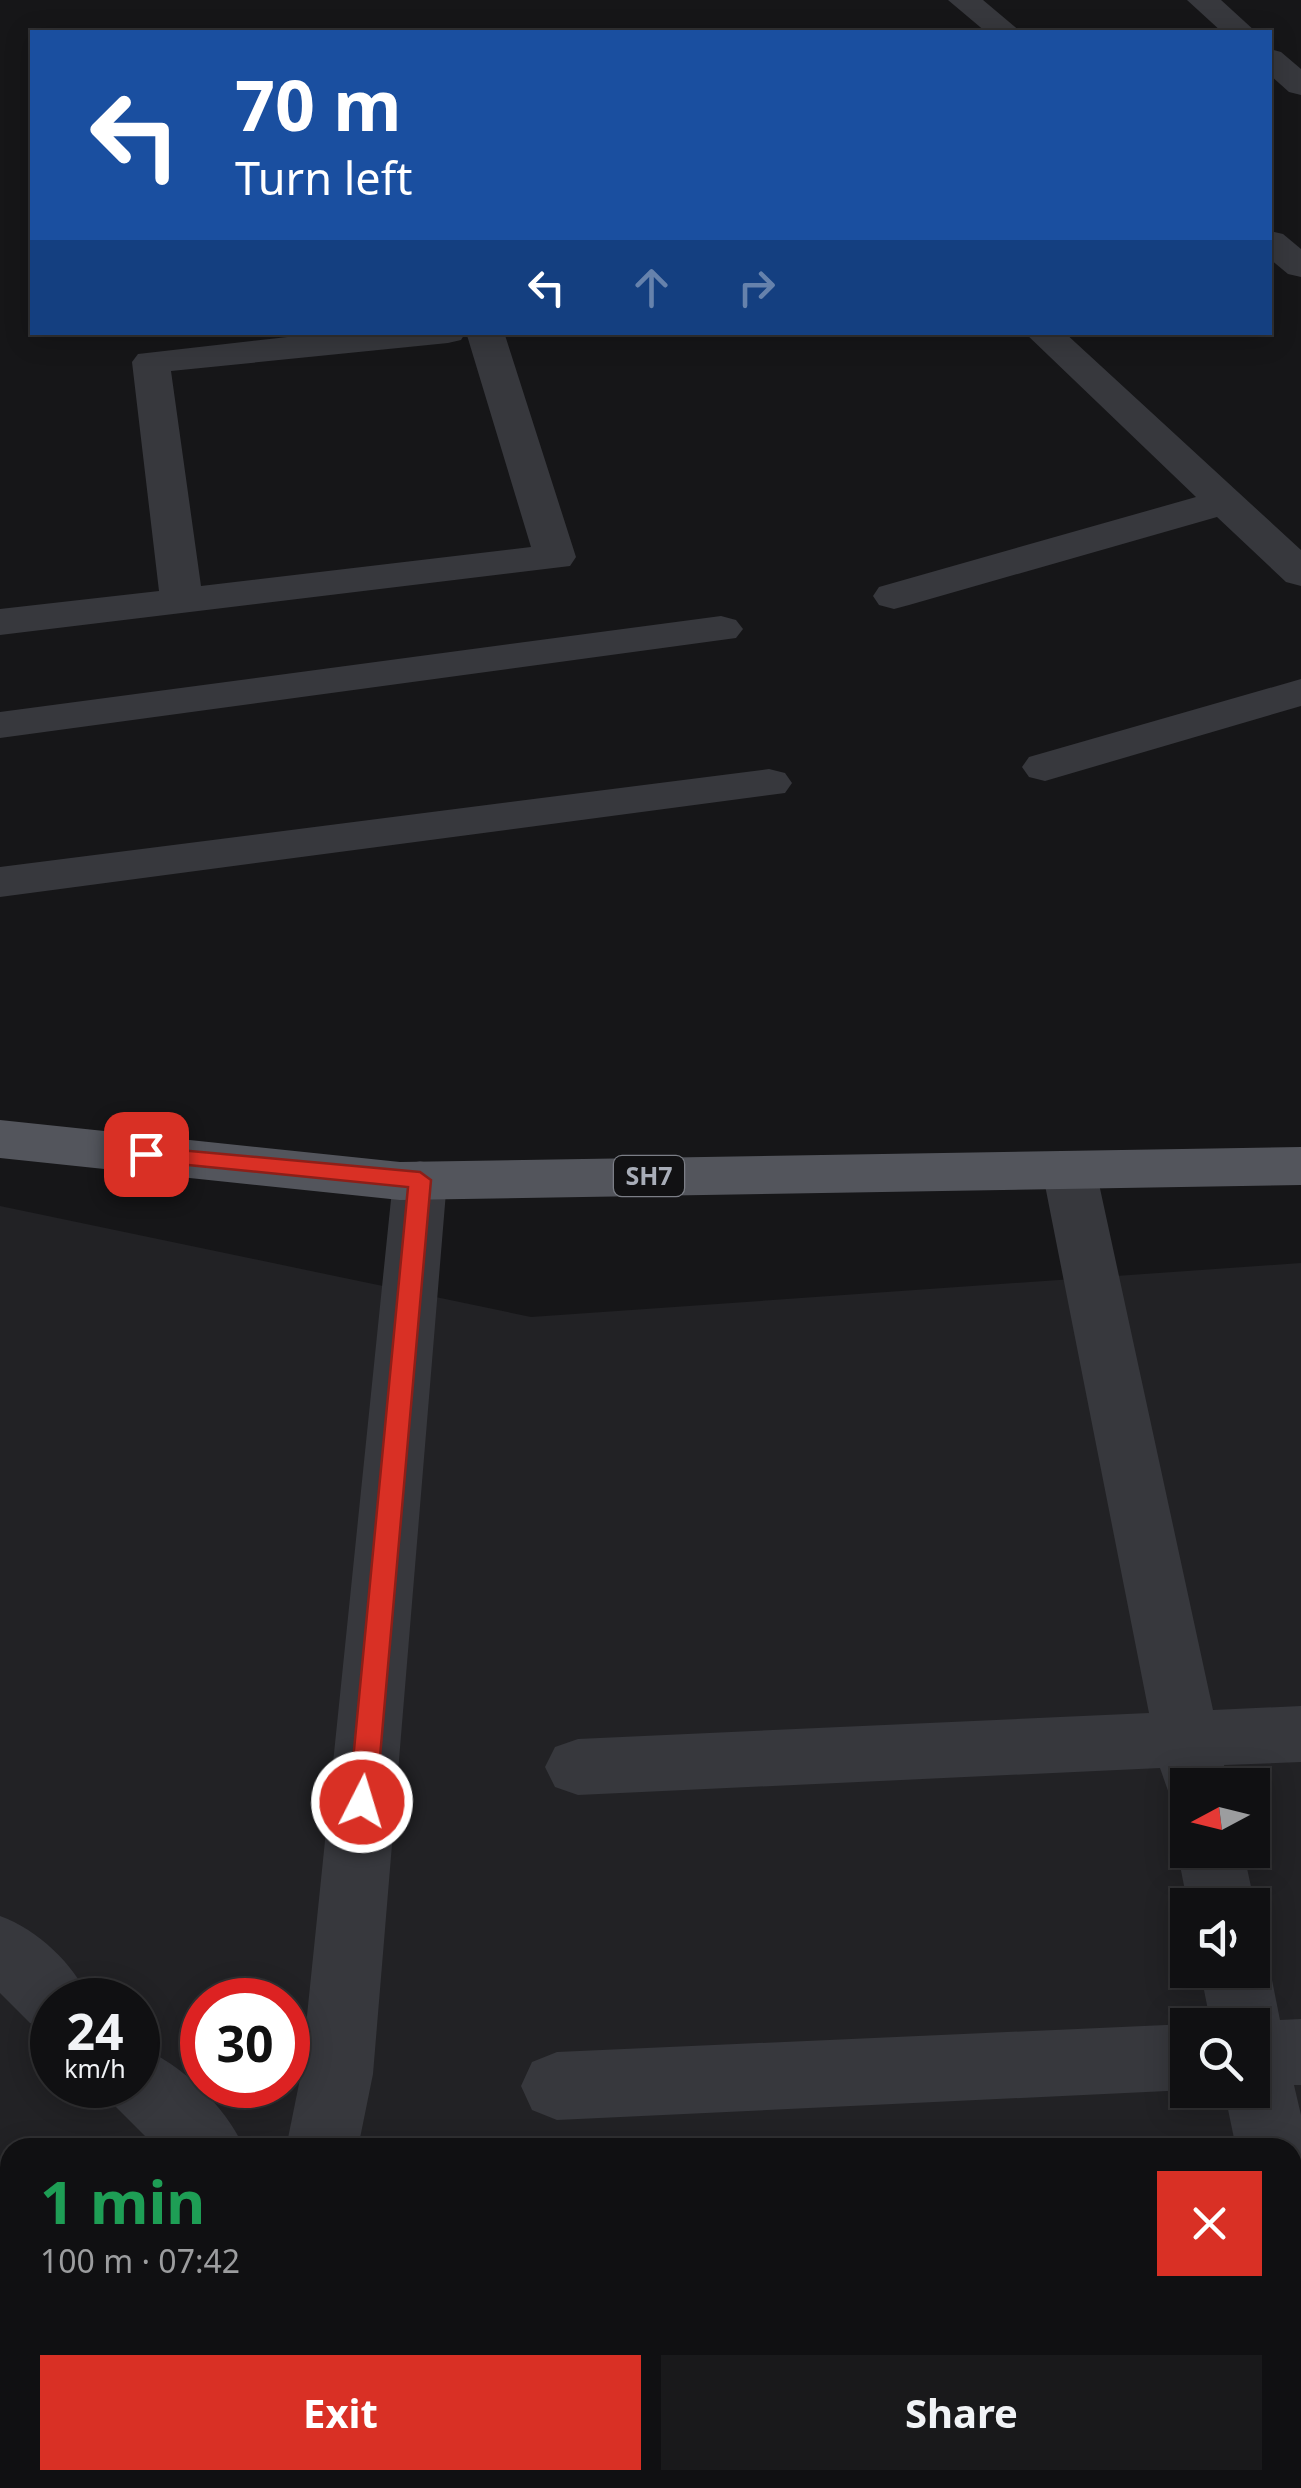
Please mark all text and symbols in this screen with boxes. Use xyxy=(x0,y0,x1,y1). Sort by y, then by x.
text: 70 m xyxy=(235,56,402,152)
icon: left xyxy=(70,70,200,200)
text: Turn left xyxy=(235,147,412,208)
icon: left xyxy=(519,260,574,315)
icon: ahead xyxy=(624,260,679,315)
icon: right xyxy=(729,260,784,315)
pin xyxy=(104,1112,189,1197)
icon: arrive xyxy=(119,1127,174,1182)
road number: SH7 xyxy=(614,1156,684,1196)
position arrow xyxy=(310,1750,414,1854)
north arrow xyxy=(1170,1768,1270,1868)
map controls xyxy=(1170,1768,1270,2108)
button: sound xyxy=(1170,1888,1270,1988)
speed limit sign: 30 xyxy=(180,1978,310,2108)
text: 24 xyxy=(66,1997,124,2065)
button: search xyxy=(1170,2008,1270,2108)
text: km/h xyxy=(64,2051,126,2085)
text: 1 min xyxy=(40,2160,205,2242)
button: close xyxy=(1157,2171,1262,2276)
text: 100 m · 07:42 xyxy=(40,2239,240,2282)
button: Exit xyxy=(40,2355,641,2470)
button: Share xyxy=(661,2355,1262,2470)

